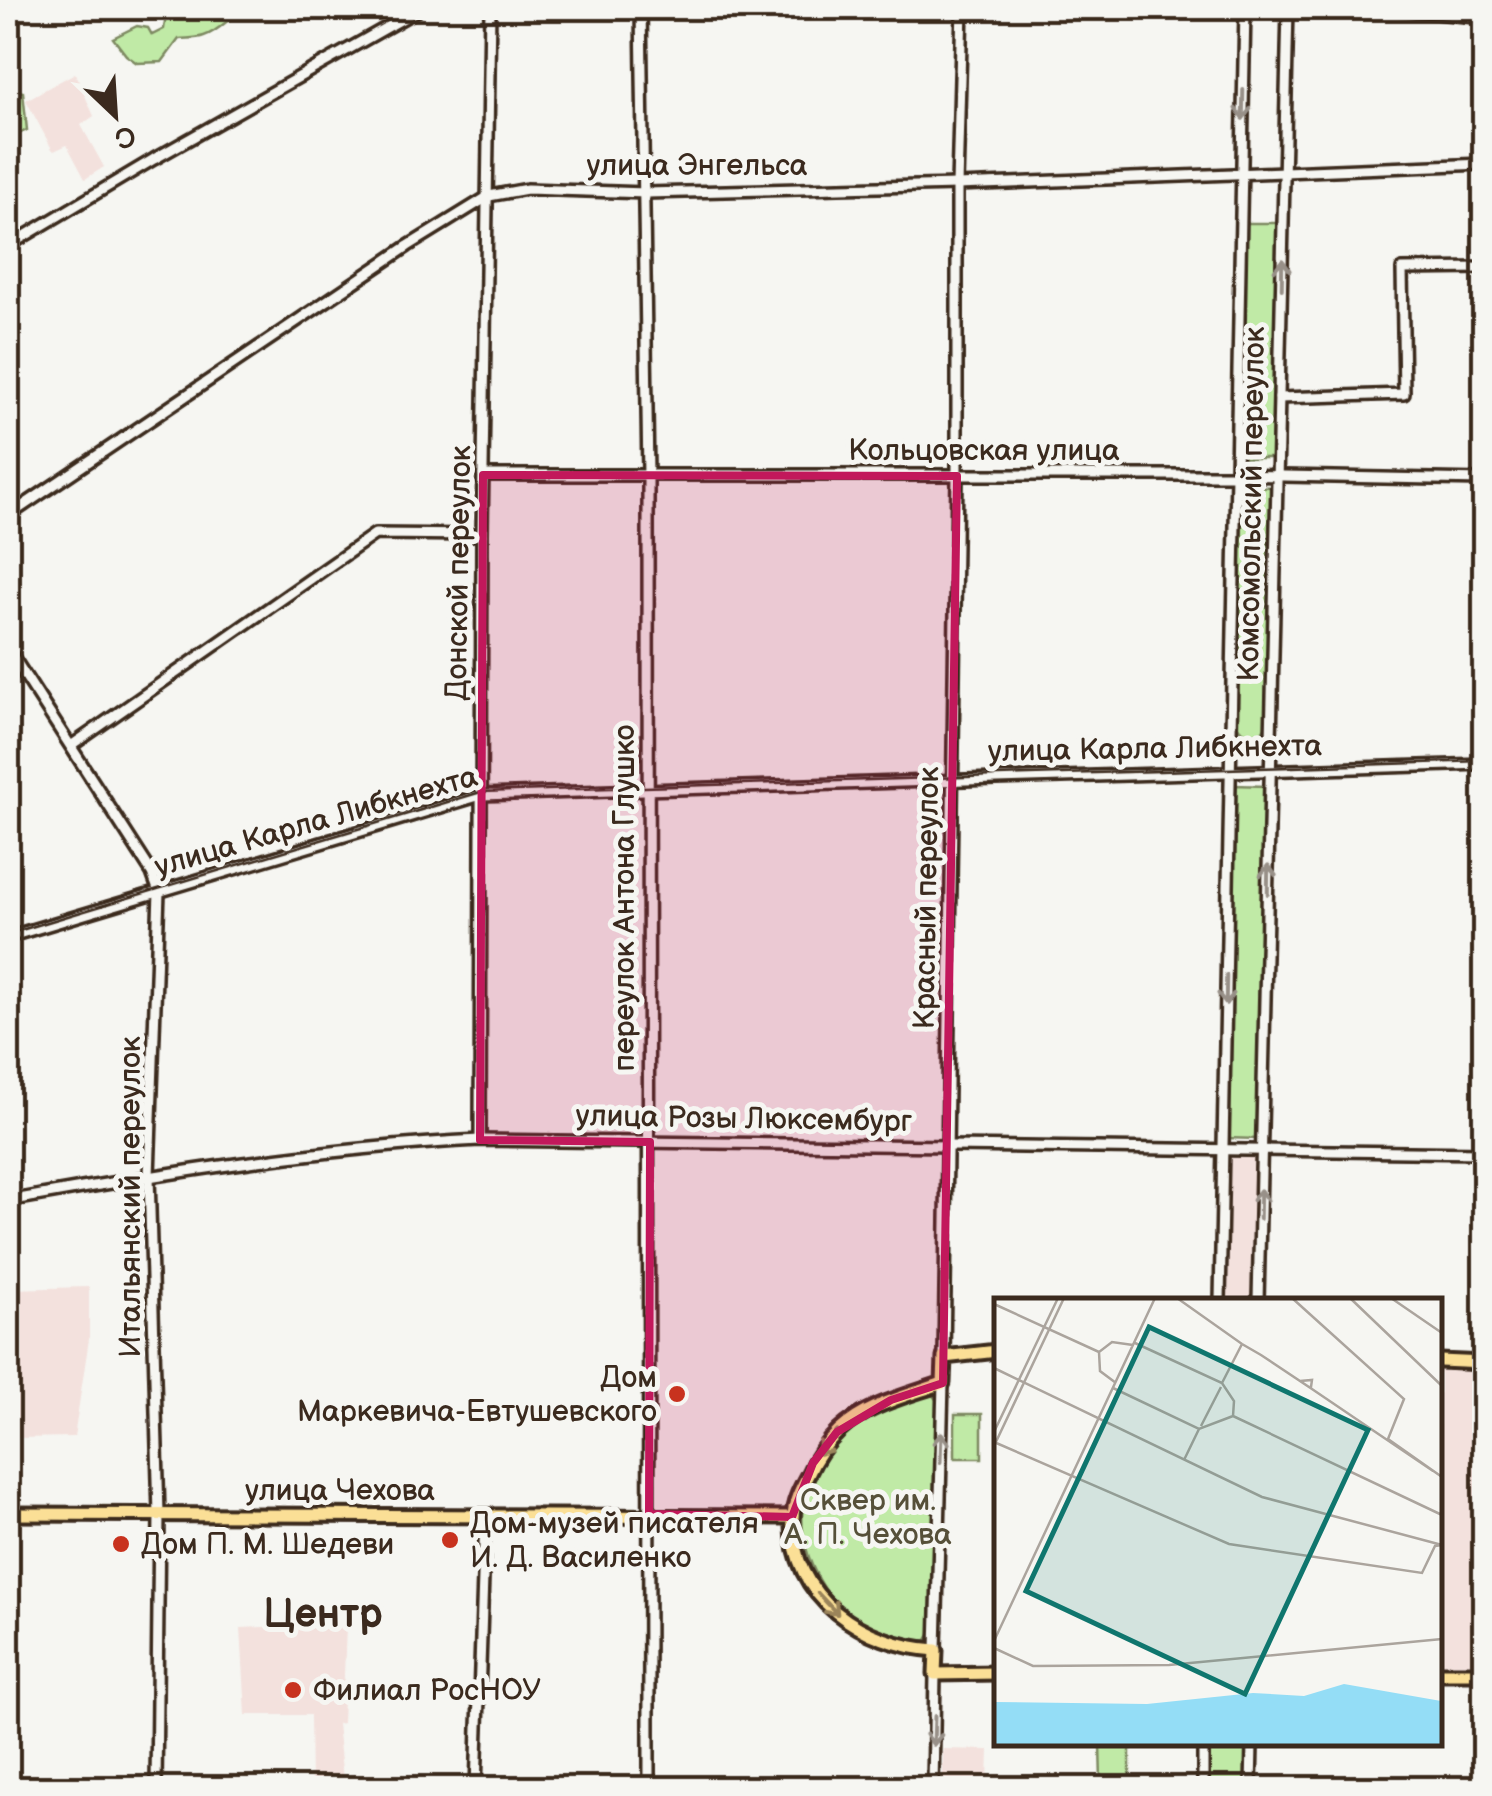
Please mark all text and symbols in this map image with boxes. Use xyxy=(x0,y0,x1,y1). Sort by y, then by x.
north arrow xyxy=(65,65,165,165)
one-way arrow xyxy=(1234,88,1253,120)
text: С xyxy=(109,117,141,156)
street label: улица Энгельса xyxy=(586,148,808,184)
one-way arrow xyxy=(1272,258,1291,290)
street label: Комсомольский переулок xyxy=(1231,326,1273,682)
street label: Кольцовская улица xyxy=(848,433,1120,469)
street label: Донской переулок xyxy=(439,445,479,701)
street label: переулок Антона Глушко xyxy=(607,725,643,1071)
street label: улица Карла Либкнехта xyxy=(988,728,1323,770)
street label: улица Карла Либкнехта xyxy=(151,759,482,885)
street label: Красный переулок xyxy=(907,766,947,1030)
one-way arrow xyxy=(1258,863,1277,895)
one-way arrow xyxy=(1216,973,1235,1005)
street label: Итальянский переулок xyxy=(113,1036,149,1358)
street label: улица Розы Люксембург xyxy=(575,1098,913,1140)
one-way arrow xyxy=(1251,1188,1270,1220)
inset map xyxy=(994,1298,1442,1746)
place label: Дом Маркевича-Евтушевского xyxy=(297,1360,657,1430)
marker: Дом Маркевича-Евтушевского xyxy=(666,1383,688,1405)
one-way arrow xyxy=(818,1430,840,1456)
one-way arrow xyxy=(932,1432,951,1464)
street label: улица Чехова xyxy=(245,1473,435,1509)
park label: Сквер им. А. П. Чехова xyxy=(783,1483,952,1553)
place label: Дом-музей писателя И. Д. Василенко xyxy=(470,1506,759,1576)
place label: Дом П. М. Шедеви xyxy=(141,1527,394,1563)
marker: Дом-музей писателя И. Д. Василенко xyxy=(439,1529,461,1551)
marker: Дом П. М. Шедеви xyxy=(110,1533,132,1555)
district label: Центр xyxy=(263,1591,383,1639)
one-way arrow xyxy=(816,1592,840,1616)
place label: Филиал РосНОУ xyxy=(313,1673,541,1709)
marker: Филиал РосНОУ xyxy=(282,1679,304,1701)
one-way arrow xyxy=(925,1715,944,1747)

